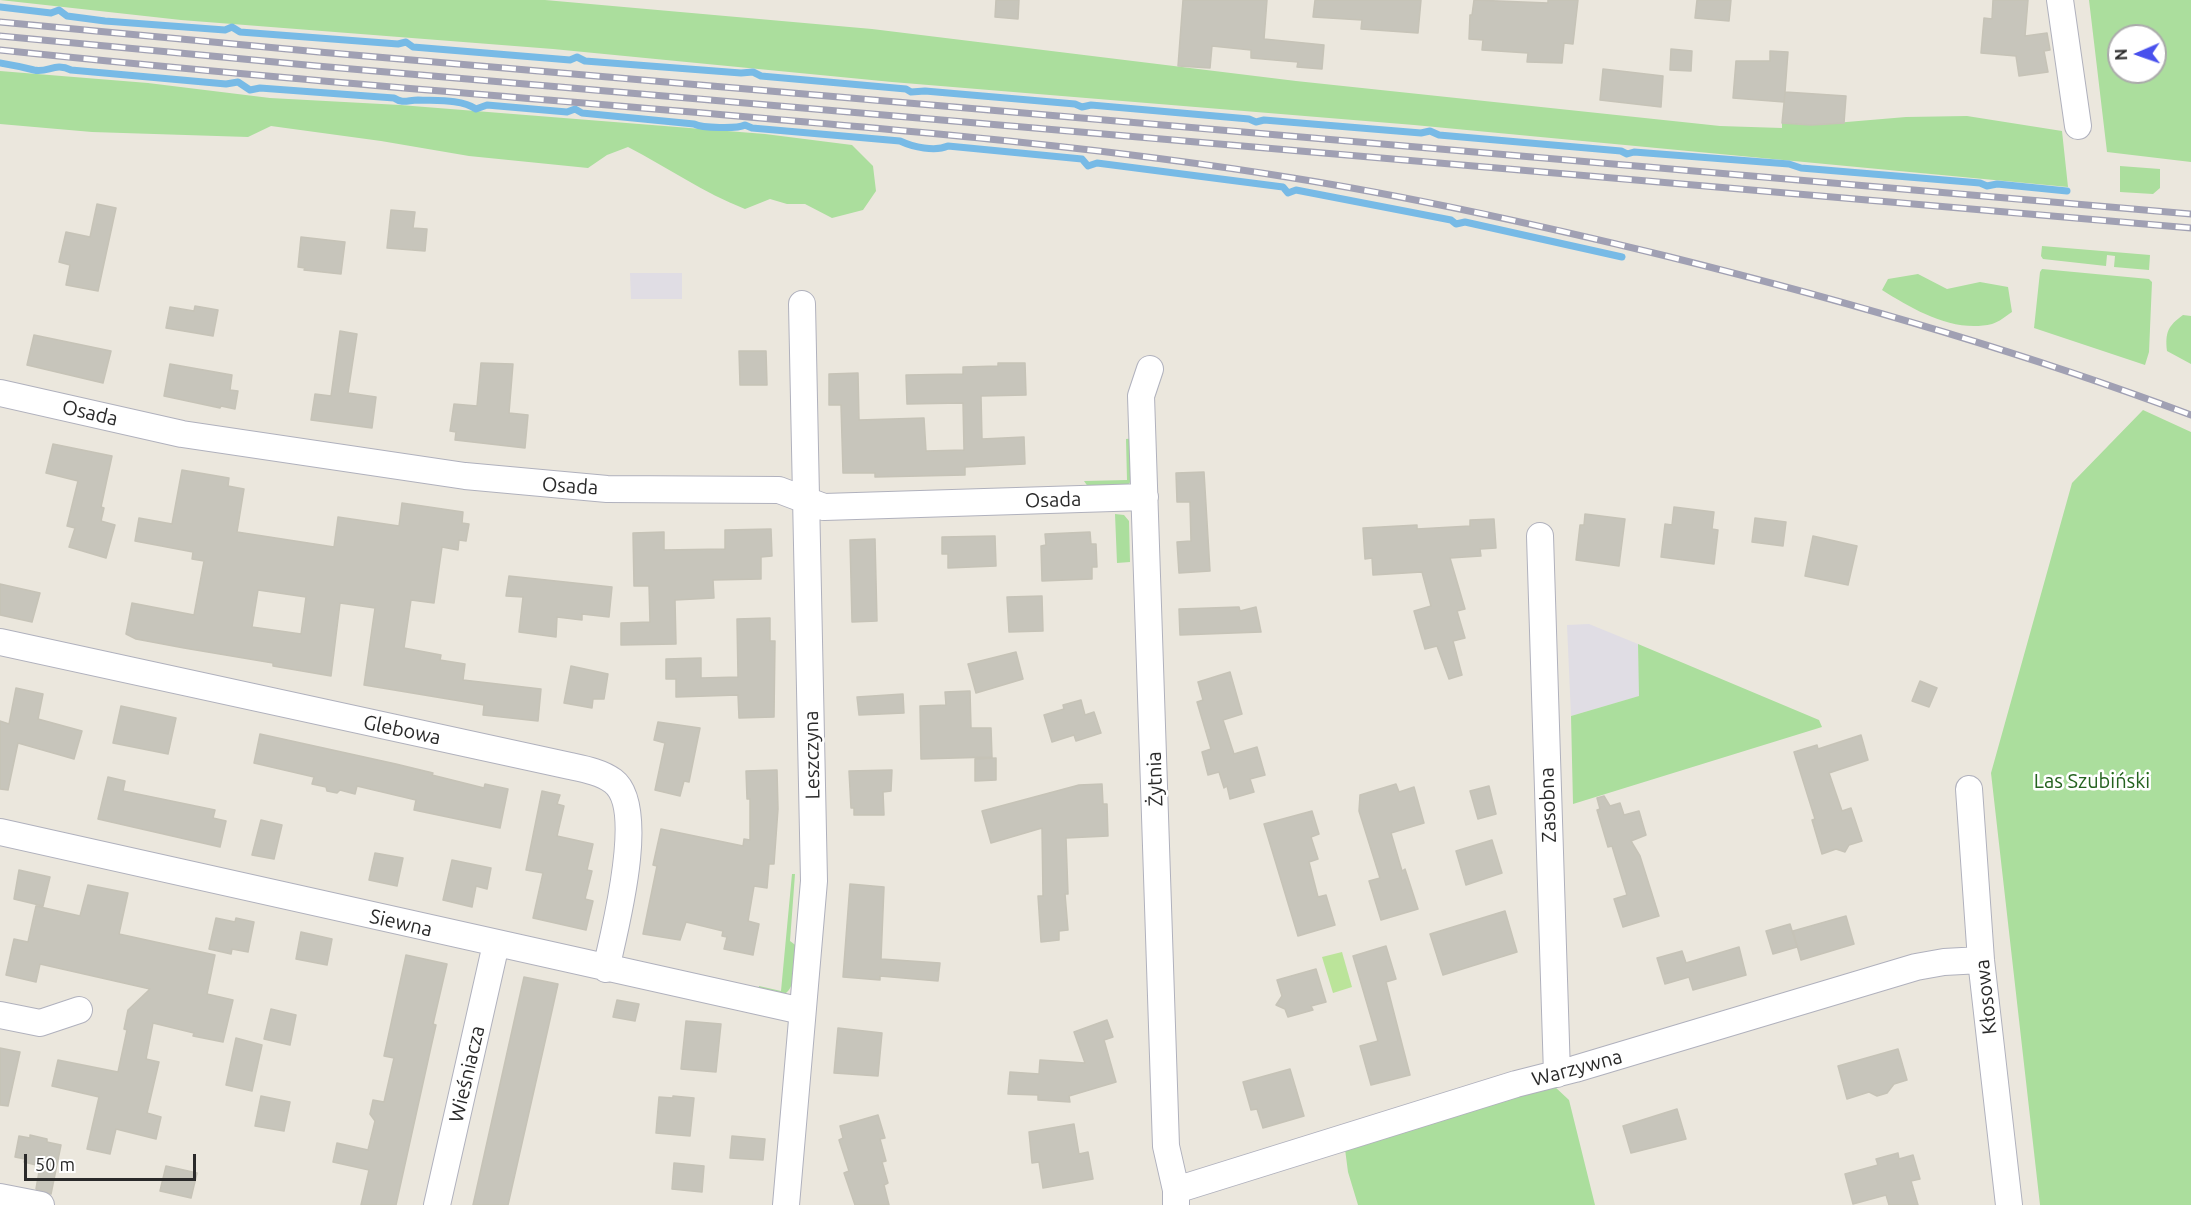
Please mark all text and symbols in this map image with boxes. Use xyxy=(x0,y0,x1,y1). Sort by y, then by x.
north arrow xyxy=(2107,24,2167,84)
text: N xyxy=(2112,48,2130,61)
street label: Osada xyxy=(60,395,120,431)
street label: Osada xyxy=(541,472,599,500)
street label: Osada xyxy=(1024,487,1082,513)
street label: Glebowa xyxy=(361,710,443,750)
street label: Leszczyna xyxy=(799,710,825,800)
street label: Żytnia xyxy=(1142,751,1168,807)
street label: Zasobna xyxy=(1535,767,1561,843)
park label: Las Szubiński xyxy=(2034,769,2150,793)
street label: Siewna xyxy=(367,904,435,942)
street label: Kłosowa xyxy=(1970,958,2002,1036)
street label: Wieśniacza xyxy=(444,1023,490,1125)
street label: Warzywna xyxy=(1529,1044,1625,1092)
scale bar xyxy=(27,1142,200,1180)
text: 50 m xyxy=(35,1154,75,1174)

